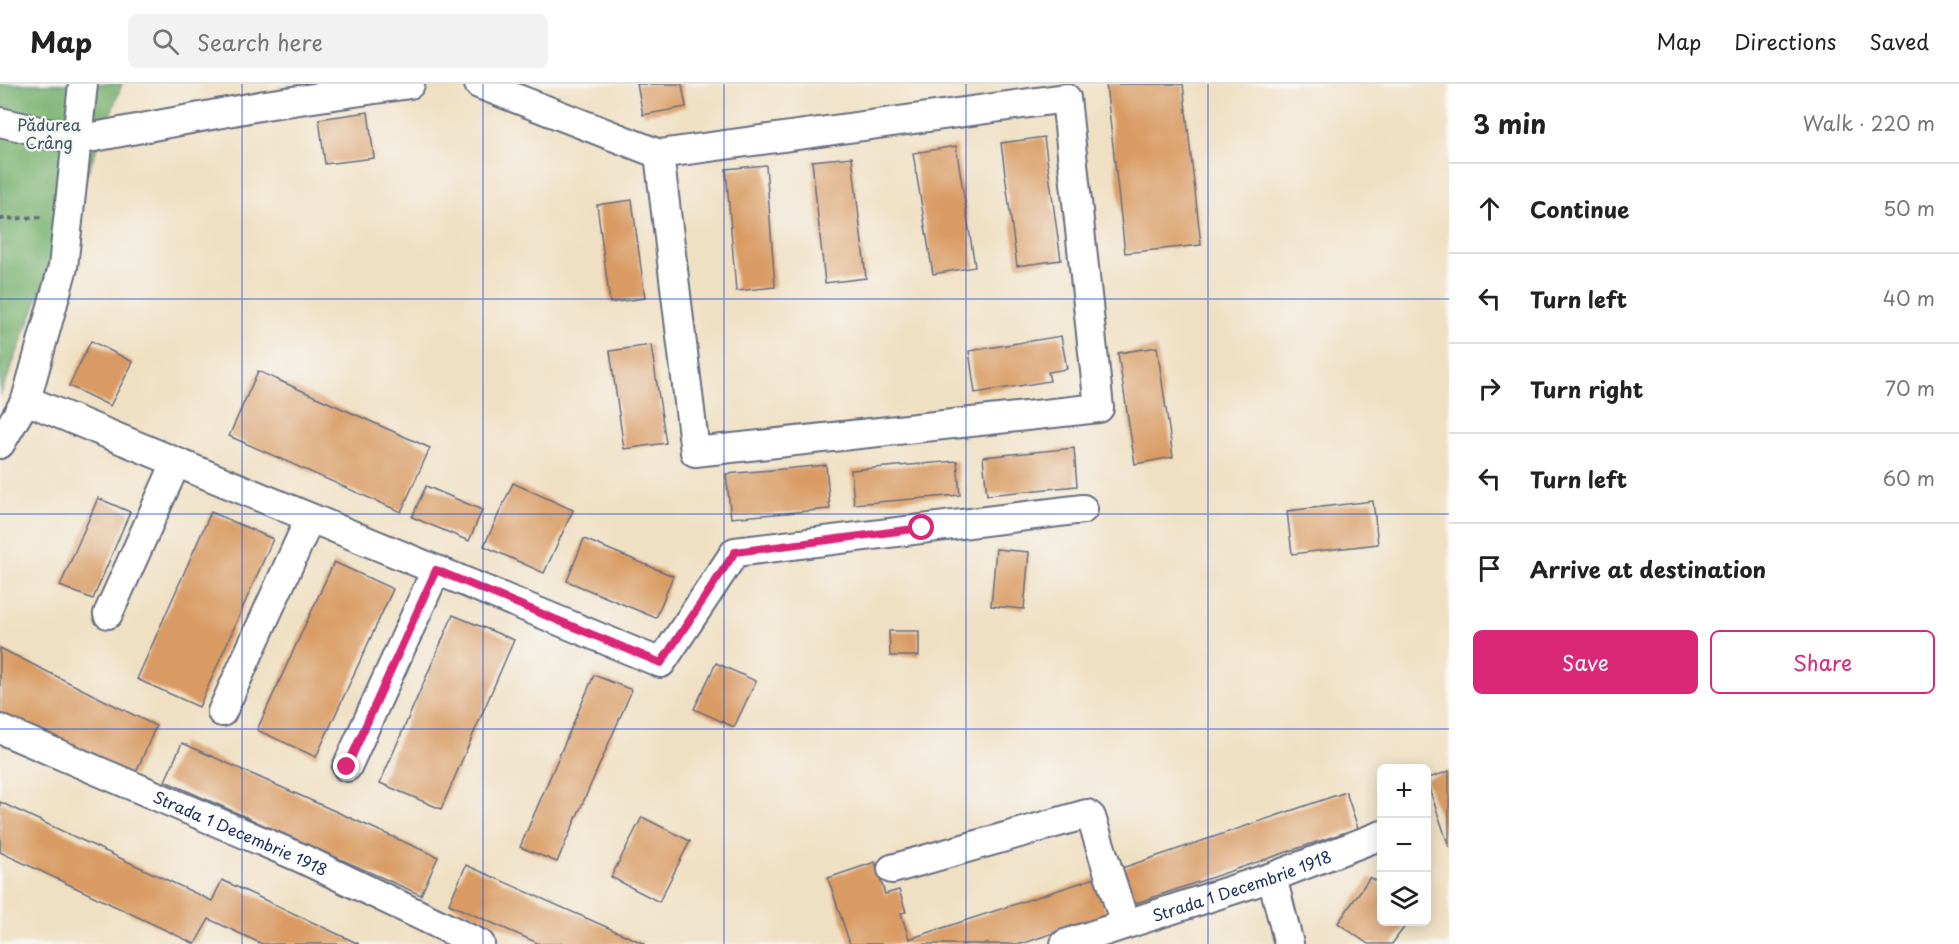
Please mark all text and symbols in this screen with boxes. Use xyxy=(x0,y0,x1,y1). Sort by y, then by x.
search box xyxy=(128,14,548,68)
text: Map xyxy=(30,20,92,63)
icon: search xyxy=(149,25,182,58)
text: Search here xyxy=(197,25,323,58)
text: Map xyxy=(1656,25,1701,57)
text: Directions xyxy=(1734,25,1836,57)
text: Saved xyxy=(1869,25,1929,57)
text: 3 min xyxy=(1473,104,1546,143)
text: Walk · 220 m xyxy=(1803,108,1935,138)
park label: Pădurea Crâng xyxy=(17,112,81,154)
icon: ahead xyxy=(1473,192,1506,225)
text: Continue xyxy=(1530,192,1629,225)
text: 50 m xyxy=(1883,193,1935,223)
icon: left xyxy=(1473,282,1506,315)
text: Turn left xyxy=(1530,282,1627,315)
text: 40 m xyxy=(1883,283,1935,313)
icon: right xyxy=(1473,372,1506,405)
text: Turn right xyxy=(1530,372,1643,405)
text: 70 m xyxy=(1885,373,1935,403)
icon: left xyxy=(1473,462,1506,495)
text: Turn left xyxy=(1530,462,1627,495)
text: 60 m xyxy=(1883,463,1935,493)
route start xyxy=(908,514,934,540)
icon: arrive xyxy=(1473,552,1506,585)
text: Arrive at destination xyxy=(1530,552,1766,585)
button: Save xyxy=(1473,630,1698,694)
button: Share xyxy=(1710,630,1935,694)
route end xyxy=(333,753,359,779)
map controls xyxy=(1377,764,1431,926)
button: + xyxy=(1377,764,1431,818)
street label: Strada 1 Decembrie 1918 xyxy=(150,784,332,881)
button: − xyxy=(1377,818,1431,872)
street label: Strada 1 Decembrie 1918 xyxy=(1149,844,1335,927)
button: layers xyxy=(1377,872,1431,926)

